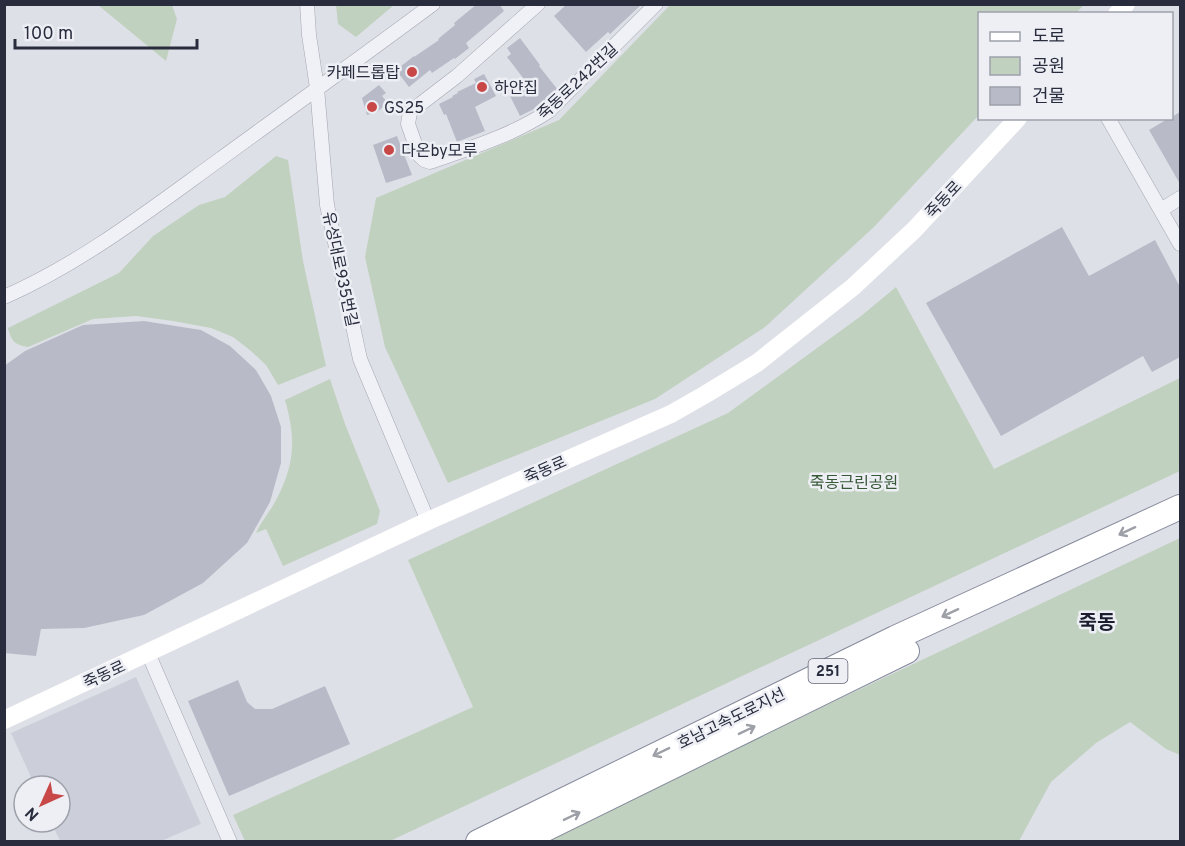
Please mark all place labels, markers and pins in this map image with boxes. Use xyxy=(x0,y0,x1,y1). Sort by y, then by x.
place label: 카페드롭탑 xyxy=(326,64,400,84)
marker: 카페드롭탑 xyxy=(405,65,419,79)
place label: 하얀집 xyxy=(494,79,538,99)
marker: 하얀집 xyxy=(475,80,489,94)
place label: GS25 xyxy=(384,99,424,119)
marker: GS25 xyxy=(365,100,379,114)
place label: 다온by모루 xyxy=(401,142,478,162)
marker: 다온by모루 xyxy=(382,143,396,157)

